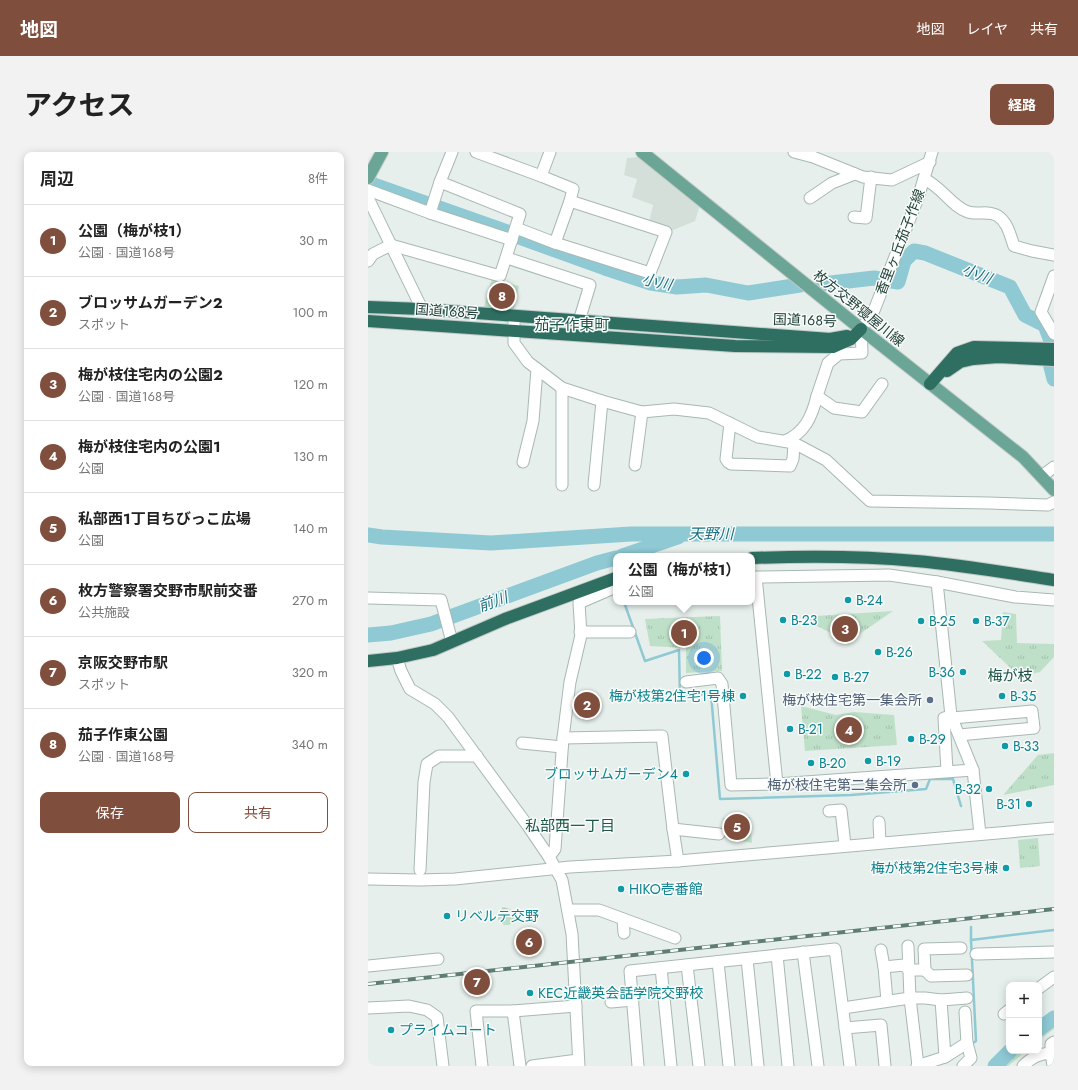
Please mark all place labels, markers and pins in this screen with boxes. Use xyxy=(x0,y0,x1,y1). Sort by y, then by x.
pin: 8 xyxy=(489,281,515,311)
place label: B-24 xyxy=(856,590,883,610)
marker: B-24 xyxy=(843,595,853,605)
place label: B-23 xyxy=(791,610,818,630)
place label: B-25 xyxy=(929,611,956,631)
place label: B-37 xyxy=(984,611,1010,631)
pin: 3 xyxy=(832,614,858,644)
marker: B-23 xyxy=(778,615,788,625)
marker: B-25 xyxy=(916,616,926,626)
marker: B-37 xyxy=(971,616,981,626)
pin: 1 xyxy=(671,618,697,648)
place label: B-26 xyxy=(886,642,913,662)
marker: B-26 xyxy=(873,647,883,657)
place label: B-36 xyxy=(929,662,955,682)
place label: B-22 xyxy=(795,664,822,684)
place label: B-27 xyxy=(843,667,870,687)
marker: B-36 xyxy=(958,667,968,677)
marker: B-22 xyxy=(782,669,792,679)
marker: B-27 xyxy=(830,672,840,682)
place label: 梅が枝第2住宅1号棟 xyxy=(609,686,735,706)
place label: B-35 xyxy=(1010,686,1036,706)
pin: 2 xyxy=(574,690,600,720)
place label: 梅が枝住宅第一集会所 xyxy=(782,690,922,710)
marker: 梅が枝第2住宅1号棟 xyxy=(738,691,748,701)
marker: B-35 xyxy=(997,691,1007,701)
marker: 梅が枝住宅第一集会所 xyxy=(925,695,935,705)
pin: 4 xyxy=(836,715,862,745)
place label: B-21 xyxy=(798,719,823,739)
marker: B-21 xyxy=(785,724,795,734)
place label: B-29 xyxy=(919,729,946,749)
marker: B-29 xyxy=(906,734,916,744)
place label: B-33 xyxy=(1013,736,1039,756)
marker: B-33 xyxy=(1000,741,1010,751)
place label: B-19 xyxy=(876,751,901,771)
place label: B-20 xyxy=(819,753,846,773)
marker: B-19 xyxy=(863,756,873,766)
marker: B-20 xyxy=(806,758,816,768)
place label: ブロッサムガーデン4 xyxy=(544,764,678,784)
marker: ブロッサムガーデン4 xyxy=(681,769,691,779)
place label: 梅が枝住宅第二集会所 xyxy=(767,775,907,795)
place label: B-32 xyxy=(955,779,981,799)
marker: 梅が枝住宅第二集会所 xyxy=(910,780,920,790)
marker: B-32 xyxy=(984,784,994,794)
place label: B-31 xyxy=(996,794,1021,814)
marker: B-31 xyxy=(1024,799,1034,809)
pin: 5 xyxy=(724,812,750,842)
place label: 梅が枝第2住宅3号棟 xyxy=(870,858,998,878)
marker: 梅が枝第2住宅3号棟 xyxy=(1001,863,1011,873)
place label: HIKO壱番館 xyxy=(629,879,703,899)
marker: HIKO壱番館 xyxy=(616,884,626,894)
place label: リベルテ交野 xyxy=(455,906,539,926)
marker: リベルテ交野 xyxy=(442,911,452,921)
pin: 6 xyxy=(516,927,542,957)
pin: 7 xyxy=(464,967,490,997)
place label: KEC近畿英会話学院交野校 xyxy=(538,983,703,1003)
marker: KEC近畿英会話学院交野校 xyxy=(525,988,535,998)
place label: プライムコート xyxy=(399,1020,497,1040)
marker: プライムコート xyxy=(386,1025,396,1035)

